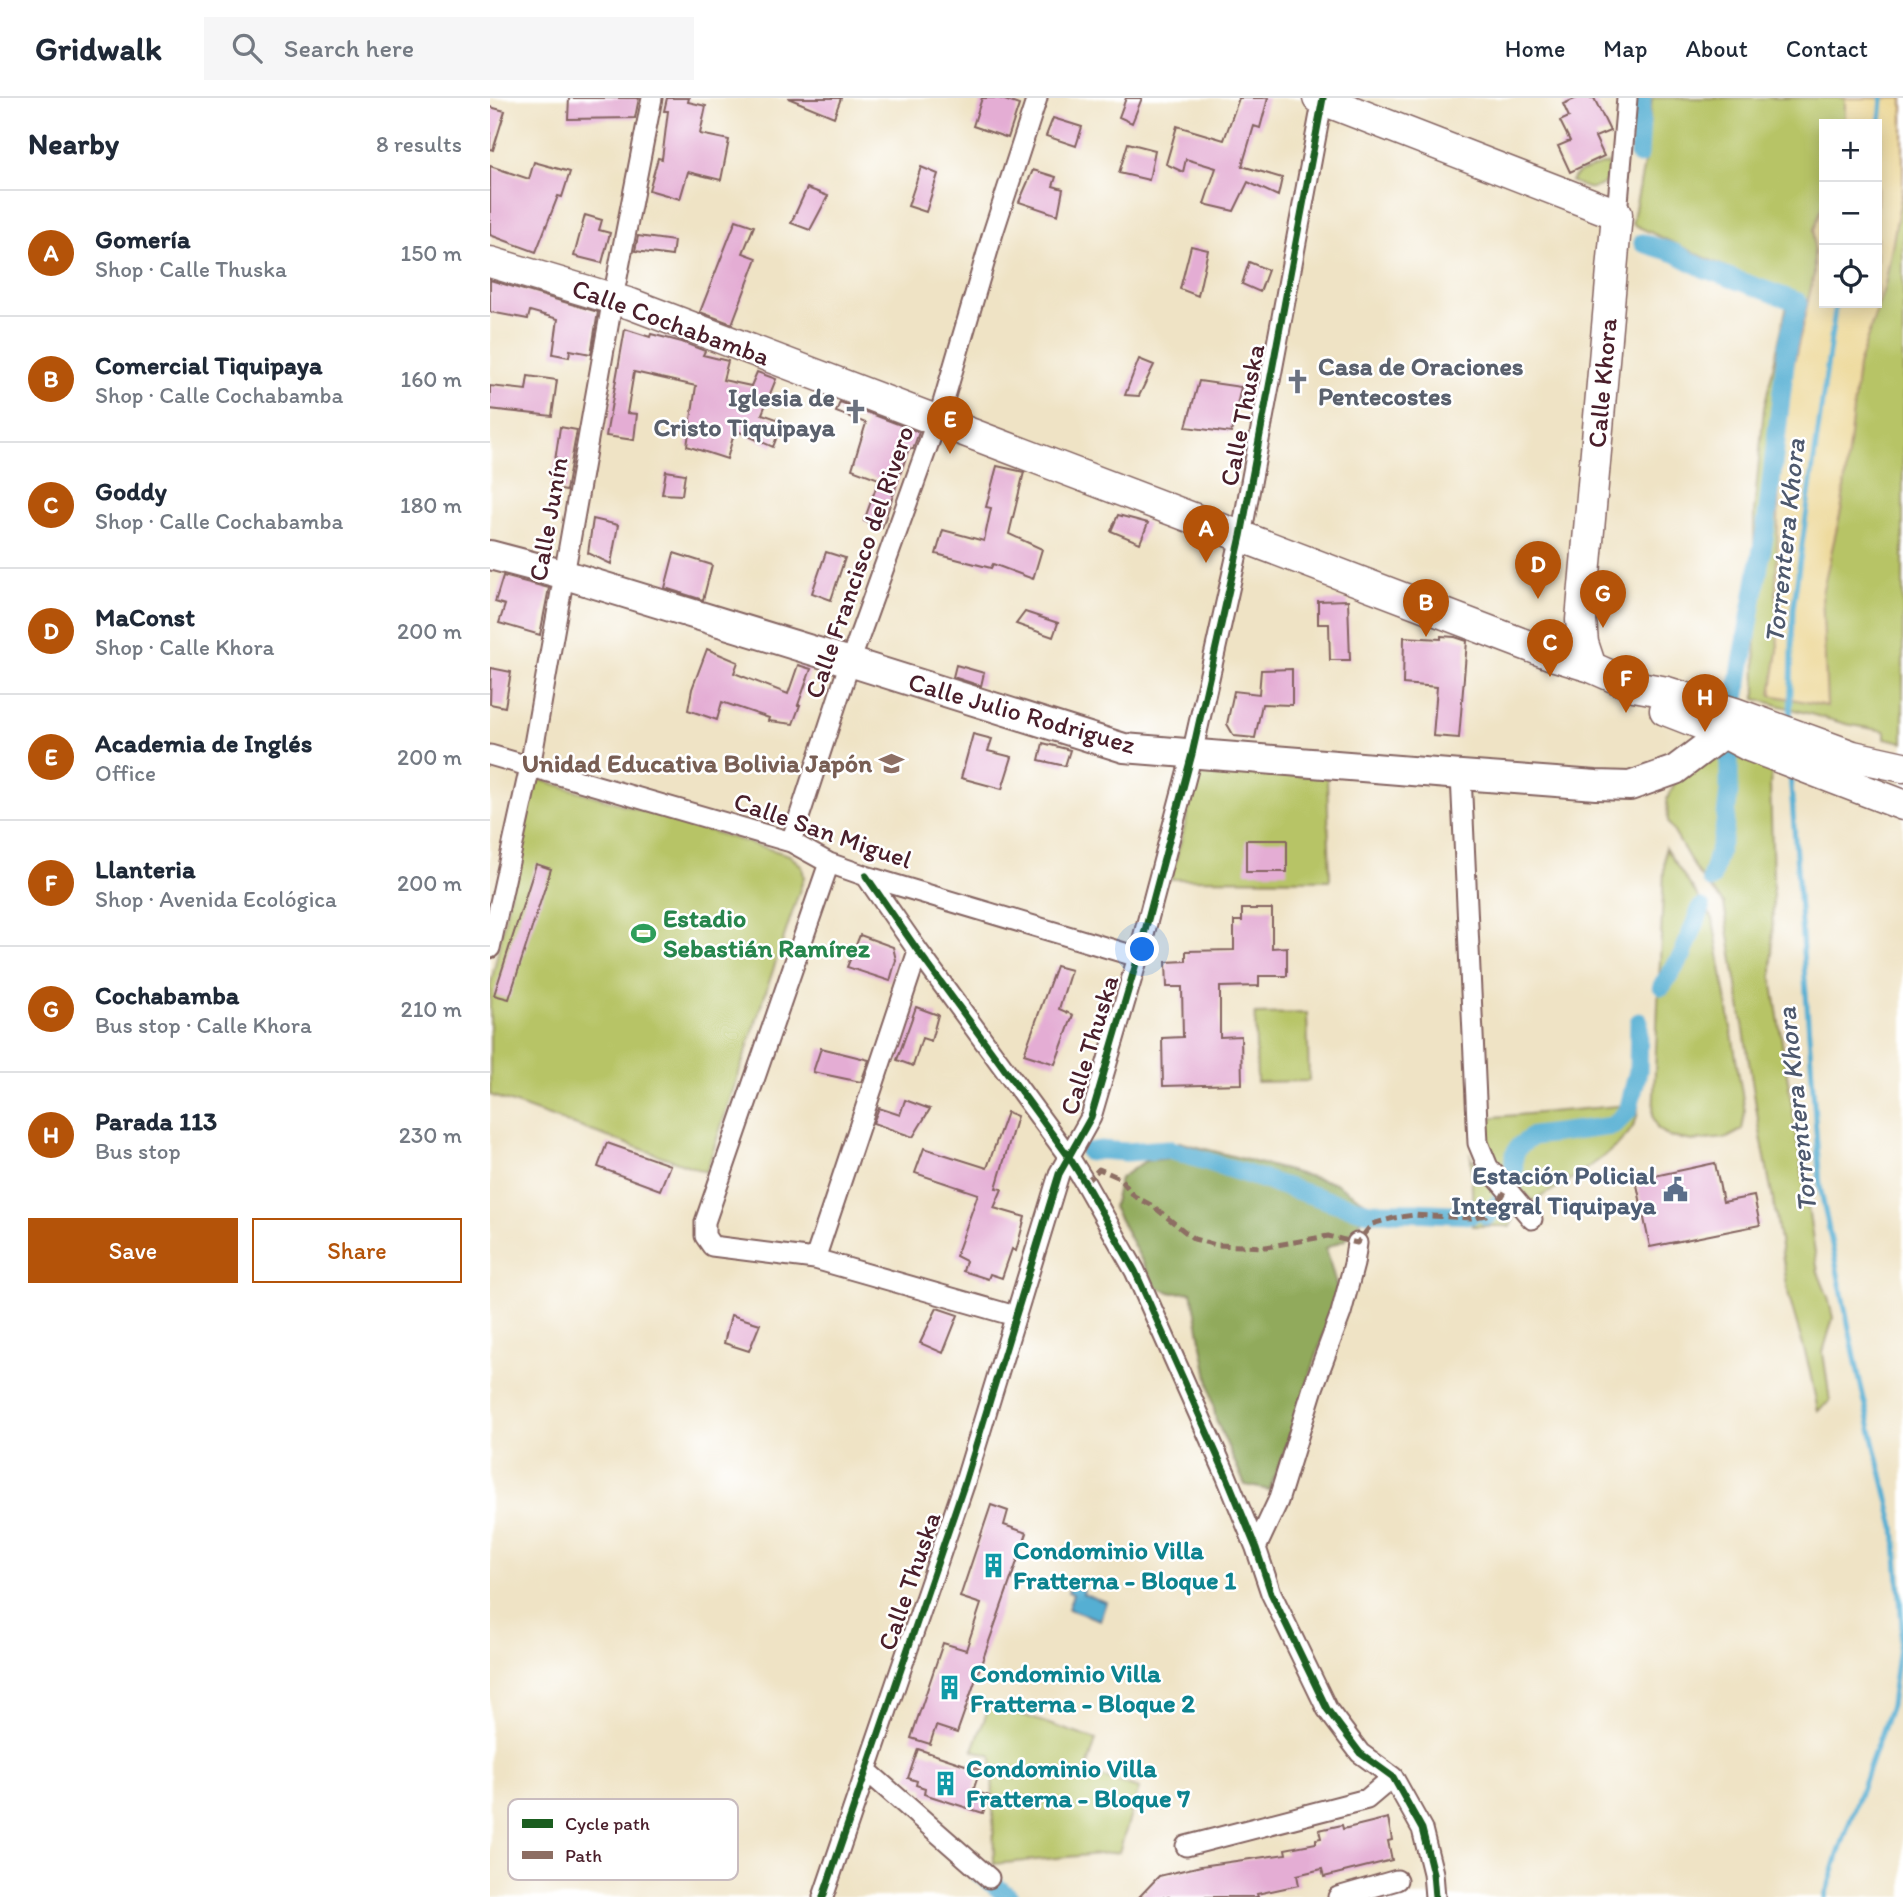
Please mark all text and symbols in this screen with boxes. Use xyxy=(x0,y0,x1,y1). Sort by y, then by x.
search box xyxy=(204,17,694,80)
text: Gridwalk xyxy=(35,29,162,68)
icon: search xyxy=(228,29,266,67)
text: Search here xyxy=(284,32,414,64)
text: Home xyxy=(1505,34,1565,63)
text: Map xyxy=(1603,34,1647,63)
text: About xyxy=(1685,34,1748,63)
text: Contact xyxy=(1786,34,1868,63)
map controls xyxy=(1819,119,1882,308)
button: + xyxy=(1819,119,1882,182)
text: Nearby xyxy=(28,125,119,162)
text: 8 results xyxy=(376,130,462,158)
button: − xyxy=(1819,182,1882,245)
text: Gomería xyxy=(95,223,190,255)
text: A xyxy=(44,239,58,267)
text: 150 m xyxy=(401,239,462,267)
button: locate xyxy=(1819,245,1882,308)
text: Shop · Calle Thuska xyxy=(95,255,287,283)
street label: Calle Cochabamba xyxy=(568,271,775,373)
street label: Calle Khora xyxy=(1580,316,1624,449)
street label: Calle Thuska xyxy=(1213,341,1272,489)
text: Comercial Tiquipaya xyxy=(95,349,322,381)
place label: Casa de Oraciones Pentecostes xyxy=(1318,350,1524,412)
text: B xyxy=(44,365,58,393)
text: 160 m xyxy=(400,365,462,393)
church icon: Casa de Oraciones Pentecostes xyxy=(1284,367,1312,395)
text: Shop · Calle Cochabamba xyxy=(95,381,343,409)
place label: Iglesia de Cristo Tiquipaya xyxy=(653,381,835,443)
pin: E xyxy=(927,396,973,454)
church icon: Iglesia de Cristo Tiquipaya xyxy=(841,398,869,426)
street label: Calle Francisco del Rivero xyxy=(797,422,921,702)
water label: Torrentera Khora xyxy=(1756,436,1812,645)
street label: Calle Junín xyxy=(521,454,575,584)
text: Goddy xyxy=(95,475,167,507)
text: C xyxy=(44,491,58,519)
text: 180 m xyxy=(400,491,462,519)
pin: A xyxy=(1183,505,1229,563)
text: Shop · Calle Cochabamba xyxy=(95,507,343,535)
pin: D xyxy=(1515,541,1561,599)
pin: G xyxy=(1580,570,1626,628)
pin: B xyxy=(1403,579,1449,637)
text: MaConst xyxy=(95,601,195,633)
text: D xyxy=(43,617,59,645)
text: 200 m xyxy=(397,617,462,645)
pin: C xyxy=(1527,619,1573,677)
text: Shop · Calle Khora xyxy=(95,633,275,661)
pin: F xyxy=(1603,655,1649,713)
street label: Calle Julio Rodriguez xyxy=(905,665,1139,761)
pin: H xyxy=(1682,674,1728,732)
text: Academia de Inglés xyxy=(95,727,312,759)
text: E xyxy=(45,743,57,771)
text: 200 m xyxy=(397,743,462,771)
place label: Unidad Educativa Bolivia Japón xyxy=(522,747,872,779)
school or university icon: Unidad Educativa Bolivia Japón xyxy=(878,749,906,777)
text: Office xyxy=(95,759,156,787)
street label: Calle San Miguel xyxy=(730,785,916,875)
text: Llanteria xyxy=(95,853,196,885)
text: F xyxy=(45,869,57,897)
text: 200 m xyxy=(397,869,462,897)
text: Shop · Avenida Ecológica xyxy=(95,885,337,913)
place label: Estadio Sebastián Ramírez xyxy=(663,902,871,964)
sports icon: Estadio Sebastián Ramírez xyxy=(629,919,657,947)
your location xyxy=(1125,932,1159,966)
street label: Calle Thuska xyxy=(1053,971,1126,1119)
text: Cochabamba xyxy=(95,979,239,1011)
text: G xyxy=(43,995,59,1023)
text: 210 m xyxy=(401,995,462,1023)
water label: Torrentera Khora xyxy=(1768,1005,1824,1214)
text: Bus stop · Calle Khora xyxy=(95,1011,312,1039)
text: Parada 113 xyxy=(95,1105,217,1137)
text: H xyxy=(43,1121,59,1149)
text: 230 m xyxy=(399,1121,462,1149)
text: Bus stop xyxy=(95,1137,181,1165)
place label: Estación Policial Integral Tiquipaya xyxy=(1451,1159,1657,1221)
public building icon: Estación Policial Integral Tiquipaya xyxy=(1662,1176,1690,1204)
button: Save xyxy=(28,1218,238,1283)
button: Share xyxy=(252,1218,462,1283)
street label: Calle Thuska xyxy=(870,1507,948,1654)
place label: Condominio Villa Fratterna - Bloque 1 xyxy=(1013,1534,1236,1596)
building icon: Condominio Villa Fratterna - Bloque 1 xyxy=(979,1551,1007,1579)
place label: Condominio Villa Fratterna - Bloque 2 xyxy=(970,1657,1195,1719)
building icon: Condominio Villa Fratterna - Bloque 2 xyxy=(936,1674,964,1702)
place label: Condominio Villa Fratterna - Bloque 7 xyxy=(966,1752,1190,1814)
building icon: Condominio Villa Fratterna - Bloque 7 xyxy=(932,1769,960,1797)
legend xyxy=(508,1799,738,1880)
text: Cycle path xyxy=(565,1812,650,1835)
text: Path xyxy=(565,1844,602,1867)

